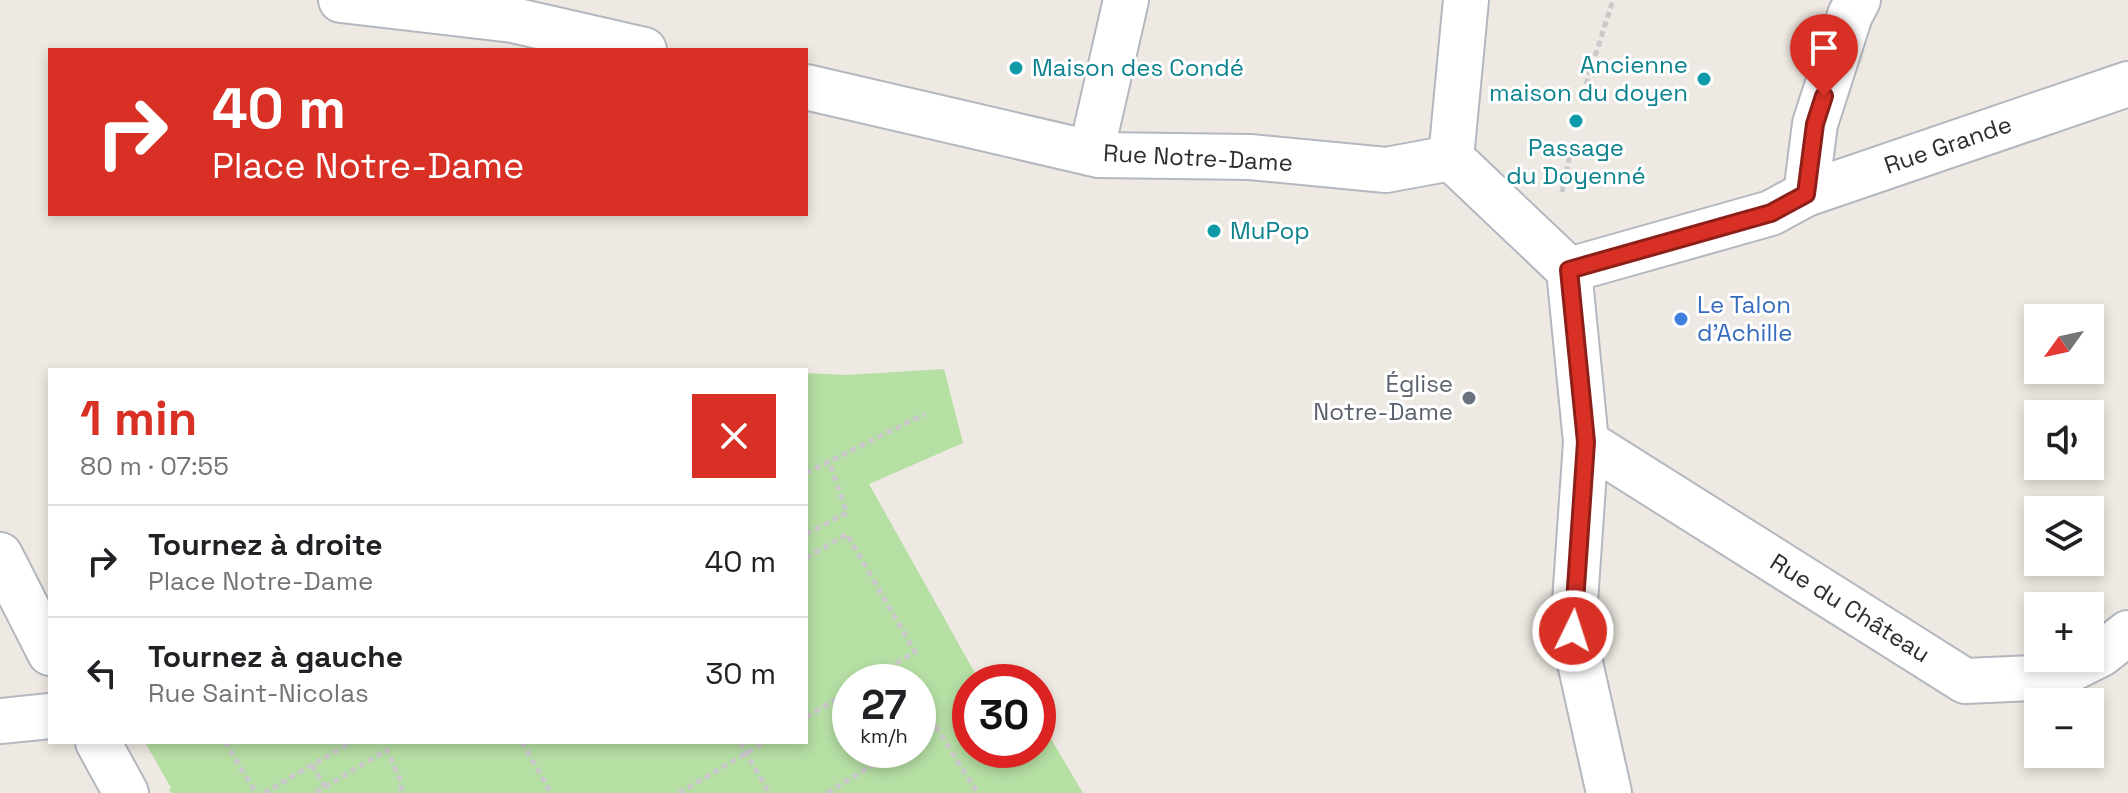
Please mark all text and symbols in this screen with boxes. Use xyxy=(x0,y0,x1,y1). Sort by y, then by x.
pin xyxy=(1790,14.0,1858,96)
icon: arrive xyxy=(1802,26,1846,70)
place label: Ancienne maison du doyen xyxy=(1489,49,1688,108)
place label: Maison des Condé xyxy=(1032,52,1244,83)
marker: Maison des Condé xyxy=(1007,59,1025,77)
marker: Ancienne maison du doyen xyxy=(1695,70,1713,88)
text: 40 m xyxy=(212,73,346,144)
icon: right xyxy=(80,80,184,184)
street label: Rue Grande xyxy=(1880,108,2016,181)
marker: Passage du Doyenné xyxy=(1567,112,1585,130)
place label: Passage du Doyenné xyxy=(1506,132,1646,191)
street label: Rue Notre-Dame xyxy=(1102,137,1294,178)
text: Place Notre-Dame xyxy=(212,143,524,189)
place label: MuPop xyxy=(1230,215,1310,246)
marker: MuPop xyxy=(1205,222,1223,240)
place label: Le Talon d'Achille xyxy=(1697,289,1792,348)
north arrow xyxy=(2024,304,2104,384)
map controls xyxy=(2024,304,2104,768)
marker: Le Talon d'Achille xyxy=(1672,310,1690,328)
place label: Église Notre-Dame xyxy=(1313,368,1453,427)
text: 1 min xyxy=(80,388,197,449)
marker: Église Notre-Dame xyxy=(1460,389,1478,407)
button: close xyxy=(692,394,776,478)
button: sound xyxy=(2024,400,2104,480)
text: 80 m · 07:55 xyxy=(80,449,229,483)
button: layers xyxy=(2024,496,2104,576)
text: Tournez à droite xyxy=(148,525,382,564)
icon: right xyxy=(80,539,124,583)
text: 40 m xyxy=(705,542,776,581)
street label: Rue du Château xyxy=(1765,546,1936,669)
text: Place Notre-Dame xyxy=(148,564,374,598)
position arrow xyxy=(1531,589,1615,673)
button: + xyxy=(2024,592,2104,672)
text: Tournez à gauche xyxy=(148,637,403,676)
icon: left xyxy=(80,651,124,695)
text: 30 m xyxy=(705,654,776,693)
speed limit sign: 30 xyxy=(952,664,1056,768)
text: Rue Saint-Nicolas xyxy=(148,676,369,710)
text: 27 xyxy=(861,680,907,731)
button: − xyxy=(2024,688,2104,768)
text: km/h xyxy=(860,723,908,749)

